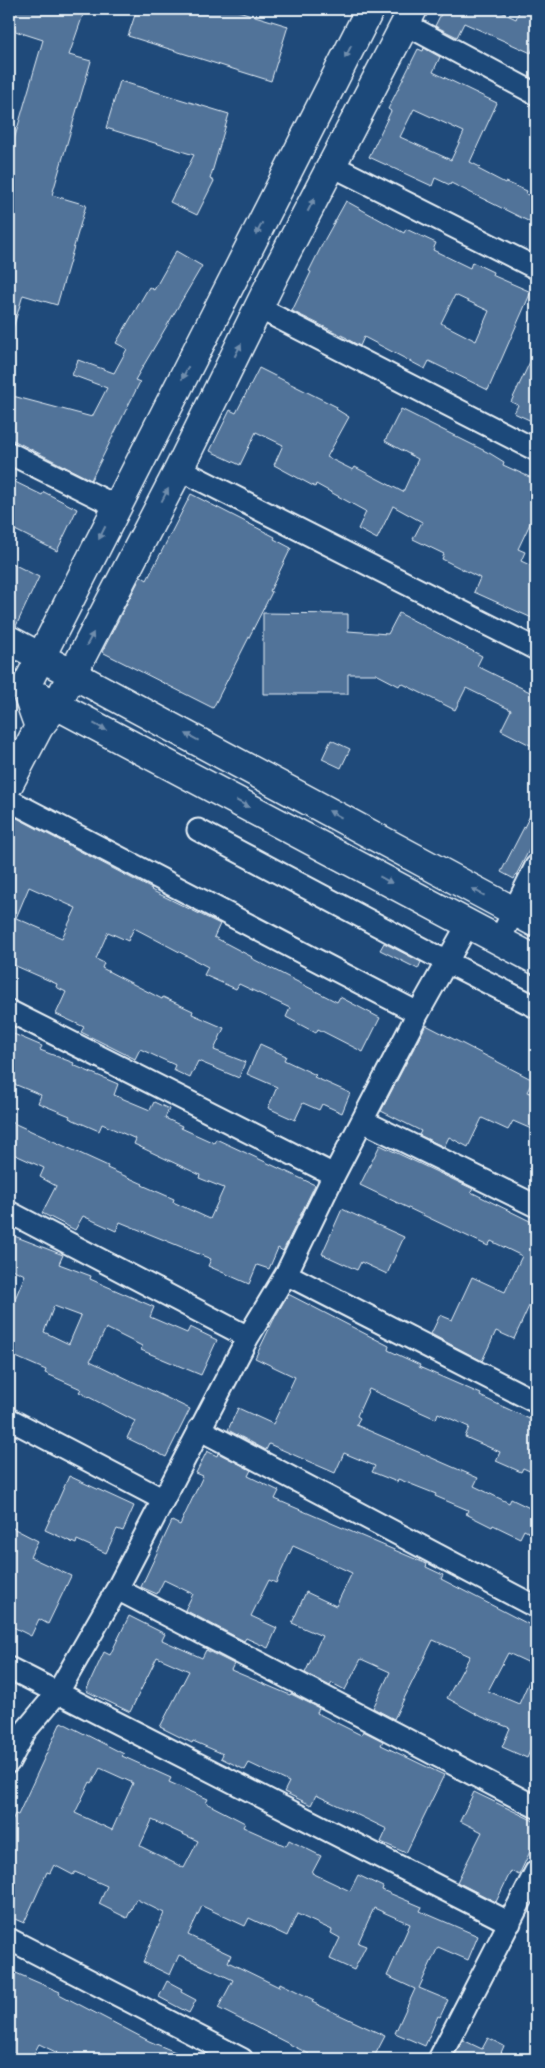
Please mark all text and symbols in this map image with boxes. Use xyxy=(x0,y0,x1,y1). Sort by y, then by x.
one-way arrow xyxy=(344,45,352,59)
one-way arrow xyxy=(307,197,315,212)
one-way arrow xyxy=(255,221,264,236)
one-way arrow xyxy=(234,343,242,357)
one-way arrow xyxy=(181,366,189,380)
one-way arrow xyxy=(161,488,169,502)
one-way arrow xyxy=(98,526,106,540)
one-way arrow xyxy=(86,632,94,646)
one-way arrow xyxy=(92,723,107,731)
one-way arrow xyxy=(185,733,199,741)
one-way arrow xyxy=(236,800,250,808)
one-way arrow xyxy=(328,810,342,819)
one-way arrow xyxy=(380,876,393,885)
one-way arrow xyxy=(470,888,485,896)

